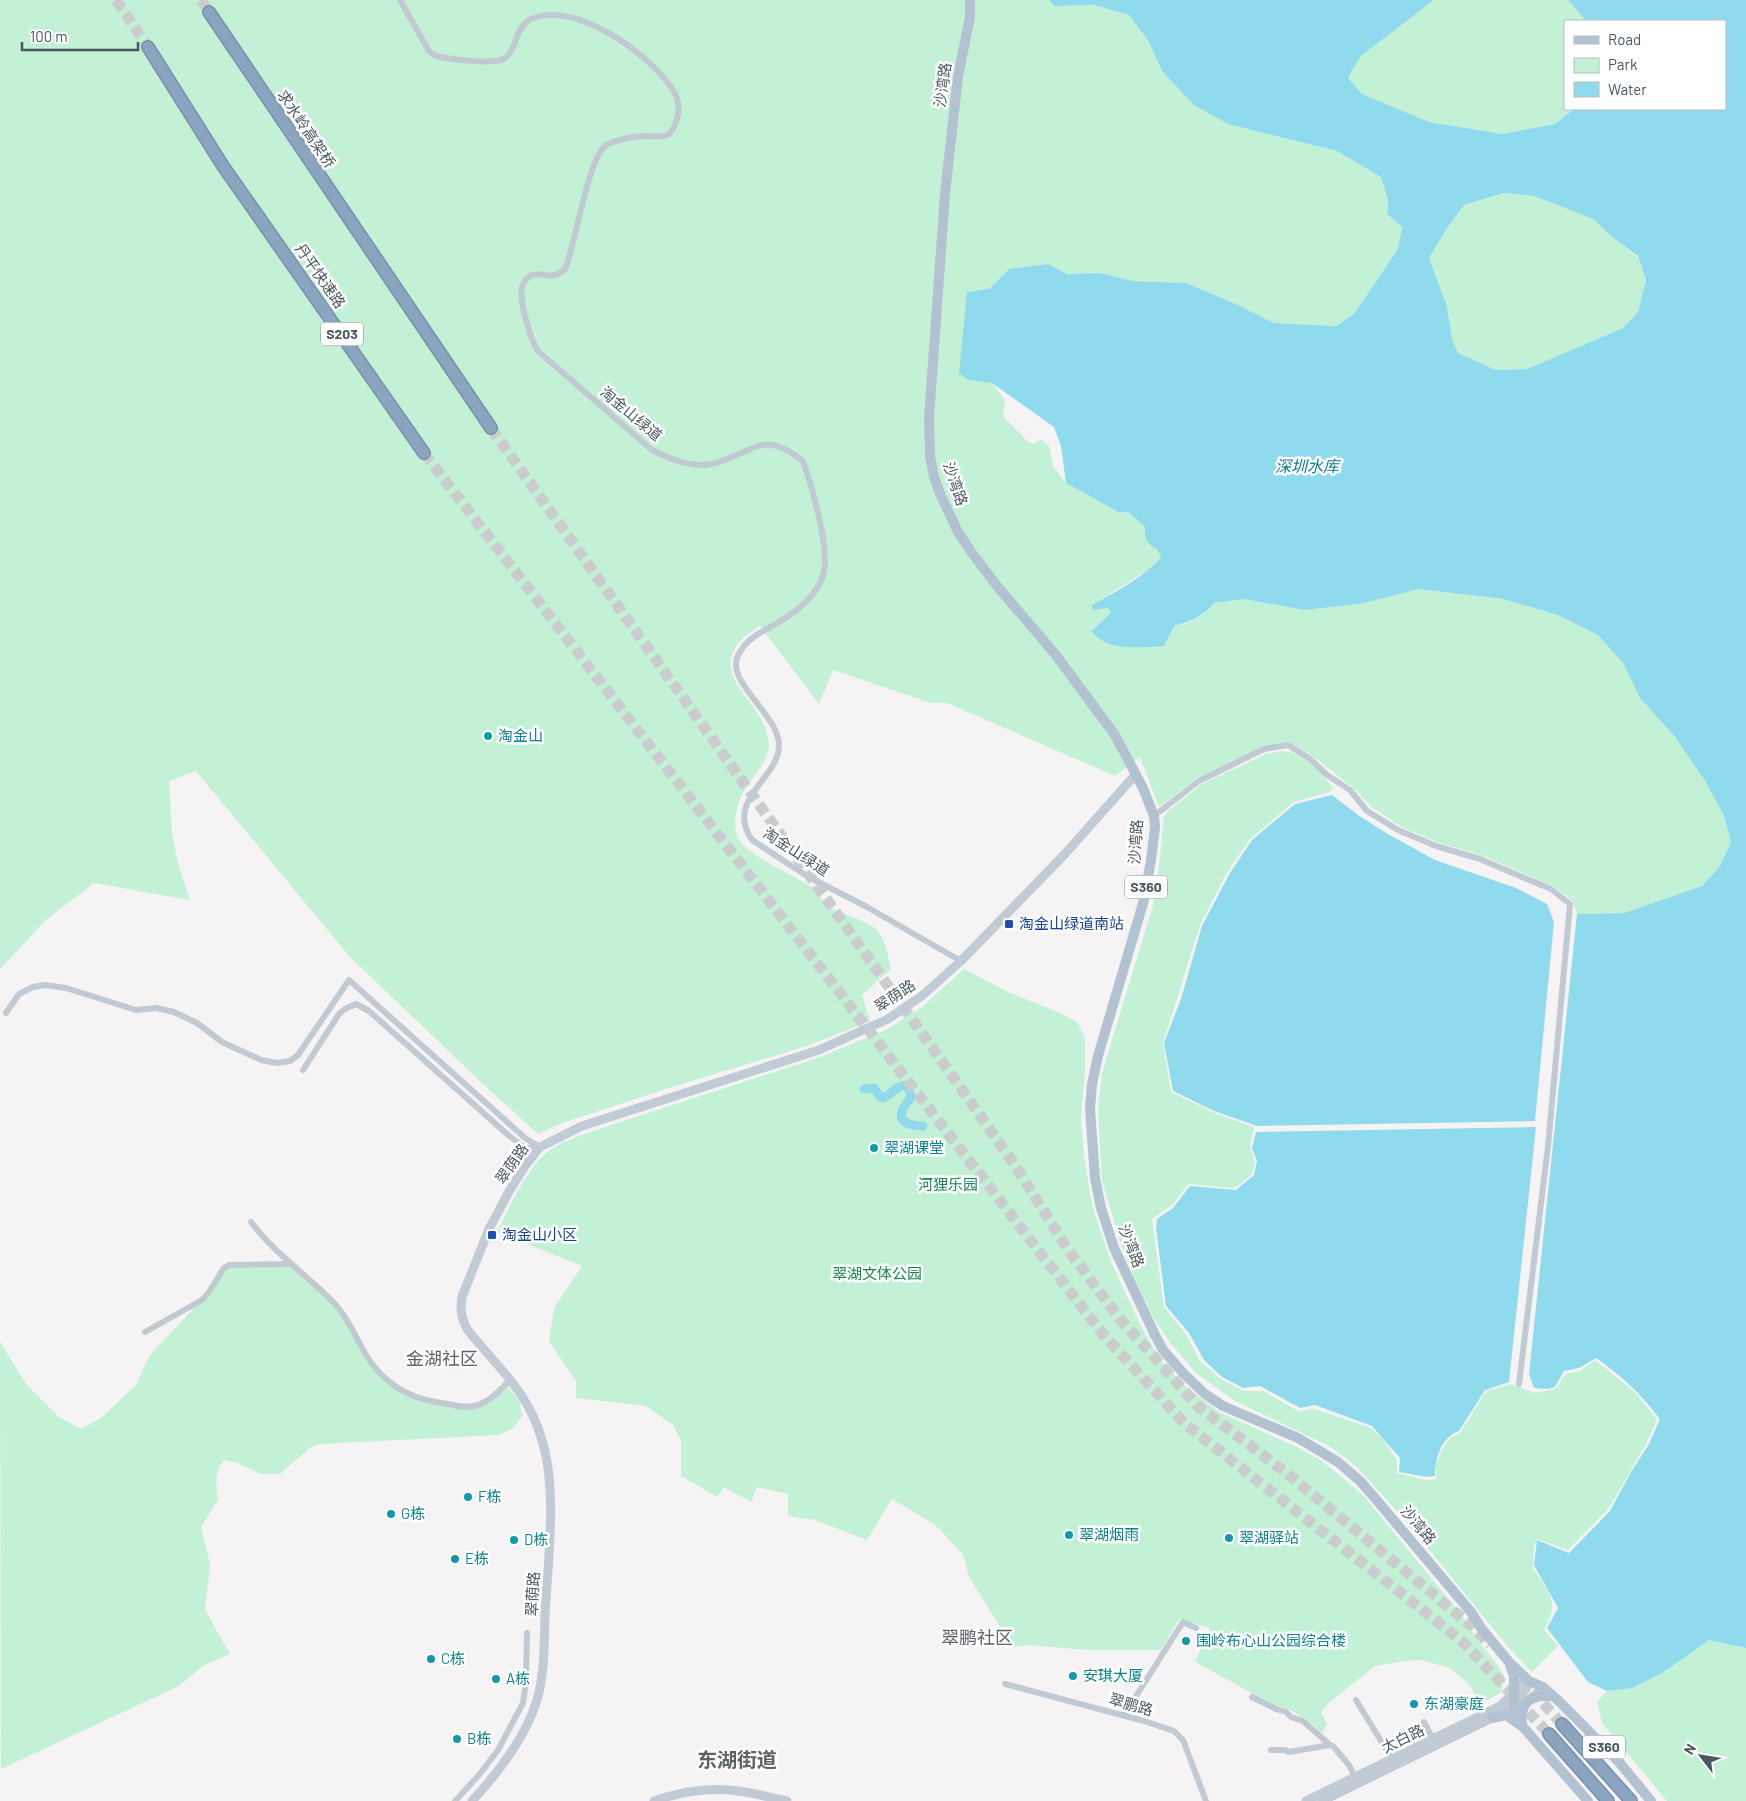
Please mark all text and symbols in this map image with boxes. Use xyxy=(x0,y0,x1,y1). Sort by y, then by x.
scale bar xyxy=(22,20,139,52)
legend xyxy=(1564,20,1726,110)
text: 100 m xyxy=(30,27,68,45)
text: Road xyxy=(1608,30,1641,48)
text: Park xyxy=(1608,55,1638,73)
street label: 沙湾路 xyxy=(930,61,954,108)
text: Water xyxy=(1608,80,1647,98)
street label: 求水岭高架桥 xyxy=(274,86,339,171)
street label: 丹平快速路 xyxy=(292,240,350,311)
road number: S203 xyxy=(321,322,363,346)
street label: 淘金山绿道 xyxy=(597,382,666,444)
water label: 深圳水库 xyxy=(1275,456,1342,475)
street label: 沙湾路 xyxy=(940,459,972,508)
place label: 淘金山 xyxy=(498,726,543,744)
marker: 淘金山 xyxy=(482,730,494,742)
street label: 沙湾路 xyxy=(1124,819,1146,865)
street label: 淘金山绿道 xyxy=(760,823,833,879)
road number: S360 xyxy=(1125,876,1167,899)
place label: 淘金山绿道南站 xyxy=(1019,914,1124,932)
marker: 淘金山绿道南站 xyxy=(1003,918,1015,930)
street label: 翠荫路 xyxy=(871,975,918,1015)
place label: 翠湖课堂 xyxy=(884,1138,944,1156)
street label: 翠荫路 xyxy=(491,1140,531,1187)
marker: 翠湖课堂 xyxy=(868,1142,880,1154)
park label: 河狸乐园 xyxy=(918,1175,978,1193)
street label: 沙湾路 xyxy=(1115,1221,1148,1270)
place label: 淘金山小区 xyxy=(502,1225,577,1243)
marker: 淘金山小区 xyxy=(486,1229,498,1241)
park label: 翠湖文体公园 xyxy=(832,1264,922,1282)
district label: 金湖社区 xyxy=(406,1347,478,1369)
place label: F栋 xyxy=(478,1487,502,1505)
marker: F栋 xyxy=(462,1491,474,1503)
street label: 沙湾路 xyxy=(1397,1501,1440,1547)
place label: G栋 xyxy=(401,1504,425,1522)
marker: G栋 xyxy=(385,1508,397,1520)
place label: 翠湖烟雨 xyxy=(1079,1525,1139,1543)
place label: 翠湖驿站 xyxy=(1239,1528,1299,1546)
marker: 翠湖烟雨 xyxy=(1063,1529,1075,1541)
place label: D栋 xyxy=(524,1530,548,1548)
marker: 翠湖驿站 xyxy=(1223,1532,1235,1544)
marker: D栋 xyxy=(508,1534,520,1546)
place label: E栋 xyxy=(465,1549,489,1567)
marker: E栋 xyxy=(449,1553,461,1565)
street label: 翠荫路 xyxy=(522,1571,542,1617)
district label: 翠鹏社区 xyxy=(941,1626,1013,1648)
place label: 围岭布心山公园综合楼 xyxy=(1196,1631,1346,1649)
marker: 围岭布心山公园综合楼 xyxy=(1180,1635,1192,1647)
place label: C栋 xyxy=(441,1649,465,1667)
marker: C栋 xyxy=(425,1653,437,1665)
place label: 安琪大厦 xyxy=(1083,1666,1143,1684)
place label: A栋 xyxy=(506,1669,530,1687)
marker: 安琪大厦 xyxy=(1067,1670,1079,1682)
marker: A栋 xyxy=(490,1673,502,1685)
street label: 翠鹏路 xyxy=(1107,1689,1155,1719)
place label: 东湖豪庭 xyxy=(1424,1694,1484,1712)
marker: 东湖豪庭 xyxy=(1408,1698,1420,1710)
street label: 太白路 xyxy=(1378,1720,1427,1756)
place label: B栋 xyxy=(467,1729,491,1747)
north arrow xyxy=(1676,1731,1726,1781)
marker: B栋 xyxy=(451,1733,463,1745)
road number: S360 xyxy=(1583,1735,1625,1758)
text: N xyxy=(1680,1741,1699,1757)
district label: 东湖街道 xyxy=(697,1747,777,1771)

